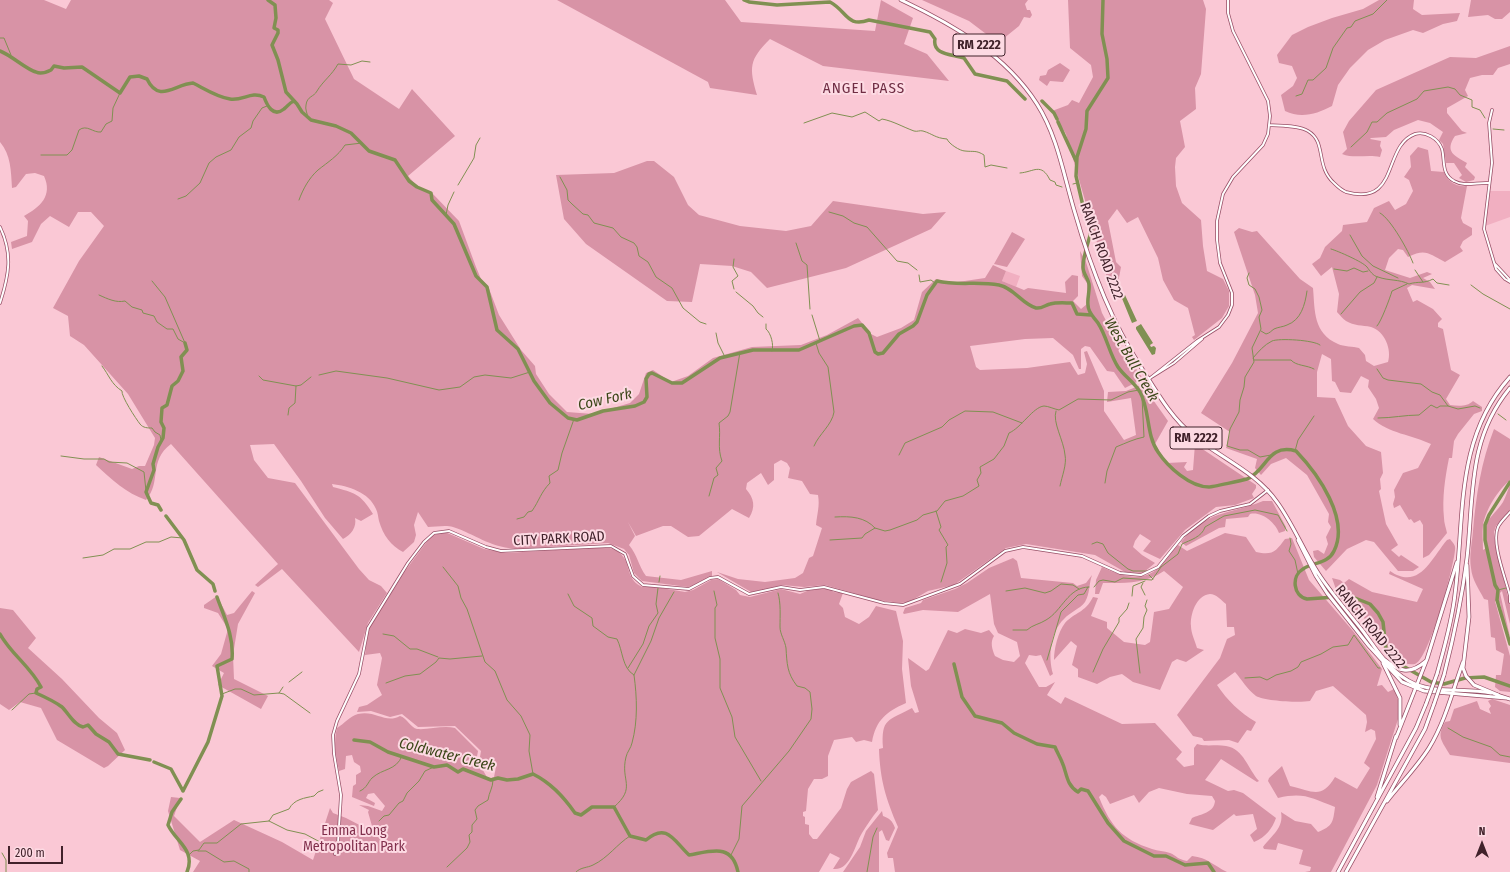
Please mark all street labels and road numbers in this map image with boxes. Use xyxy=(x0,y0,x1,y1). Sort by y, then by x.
road number: RM 2222 xyxy=(953,34,1005,56)
street label: RANCH ROAD 2222 xyxy=(1076,200,1126,302)
road number: RM 2222 xyxy=(1170,427,1222,449)
street label: CITY PARK ROAD xyxy=(513,528,605,550)
street label: RANCH ROAD 2222 xyxy=(1331,582,1409,672)

